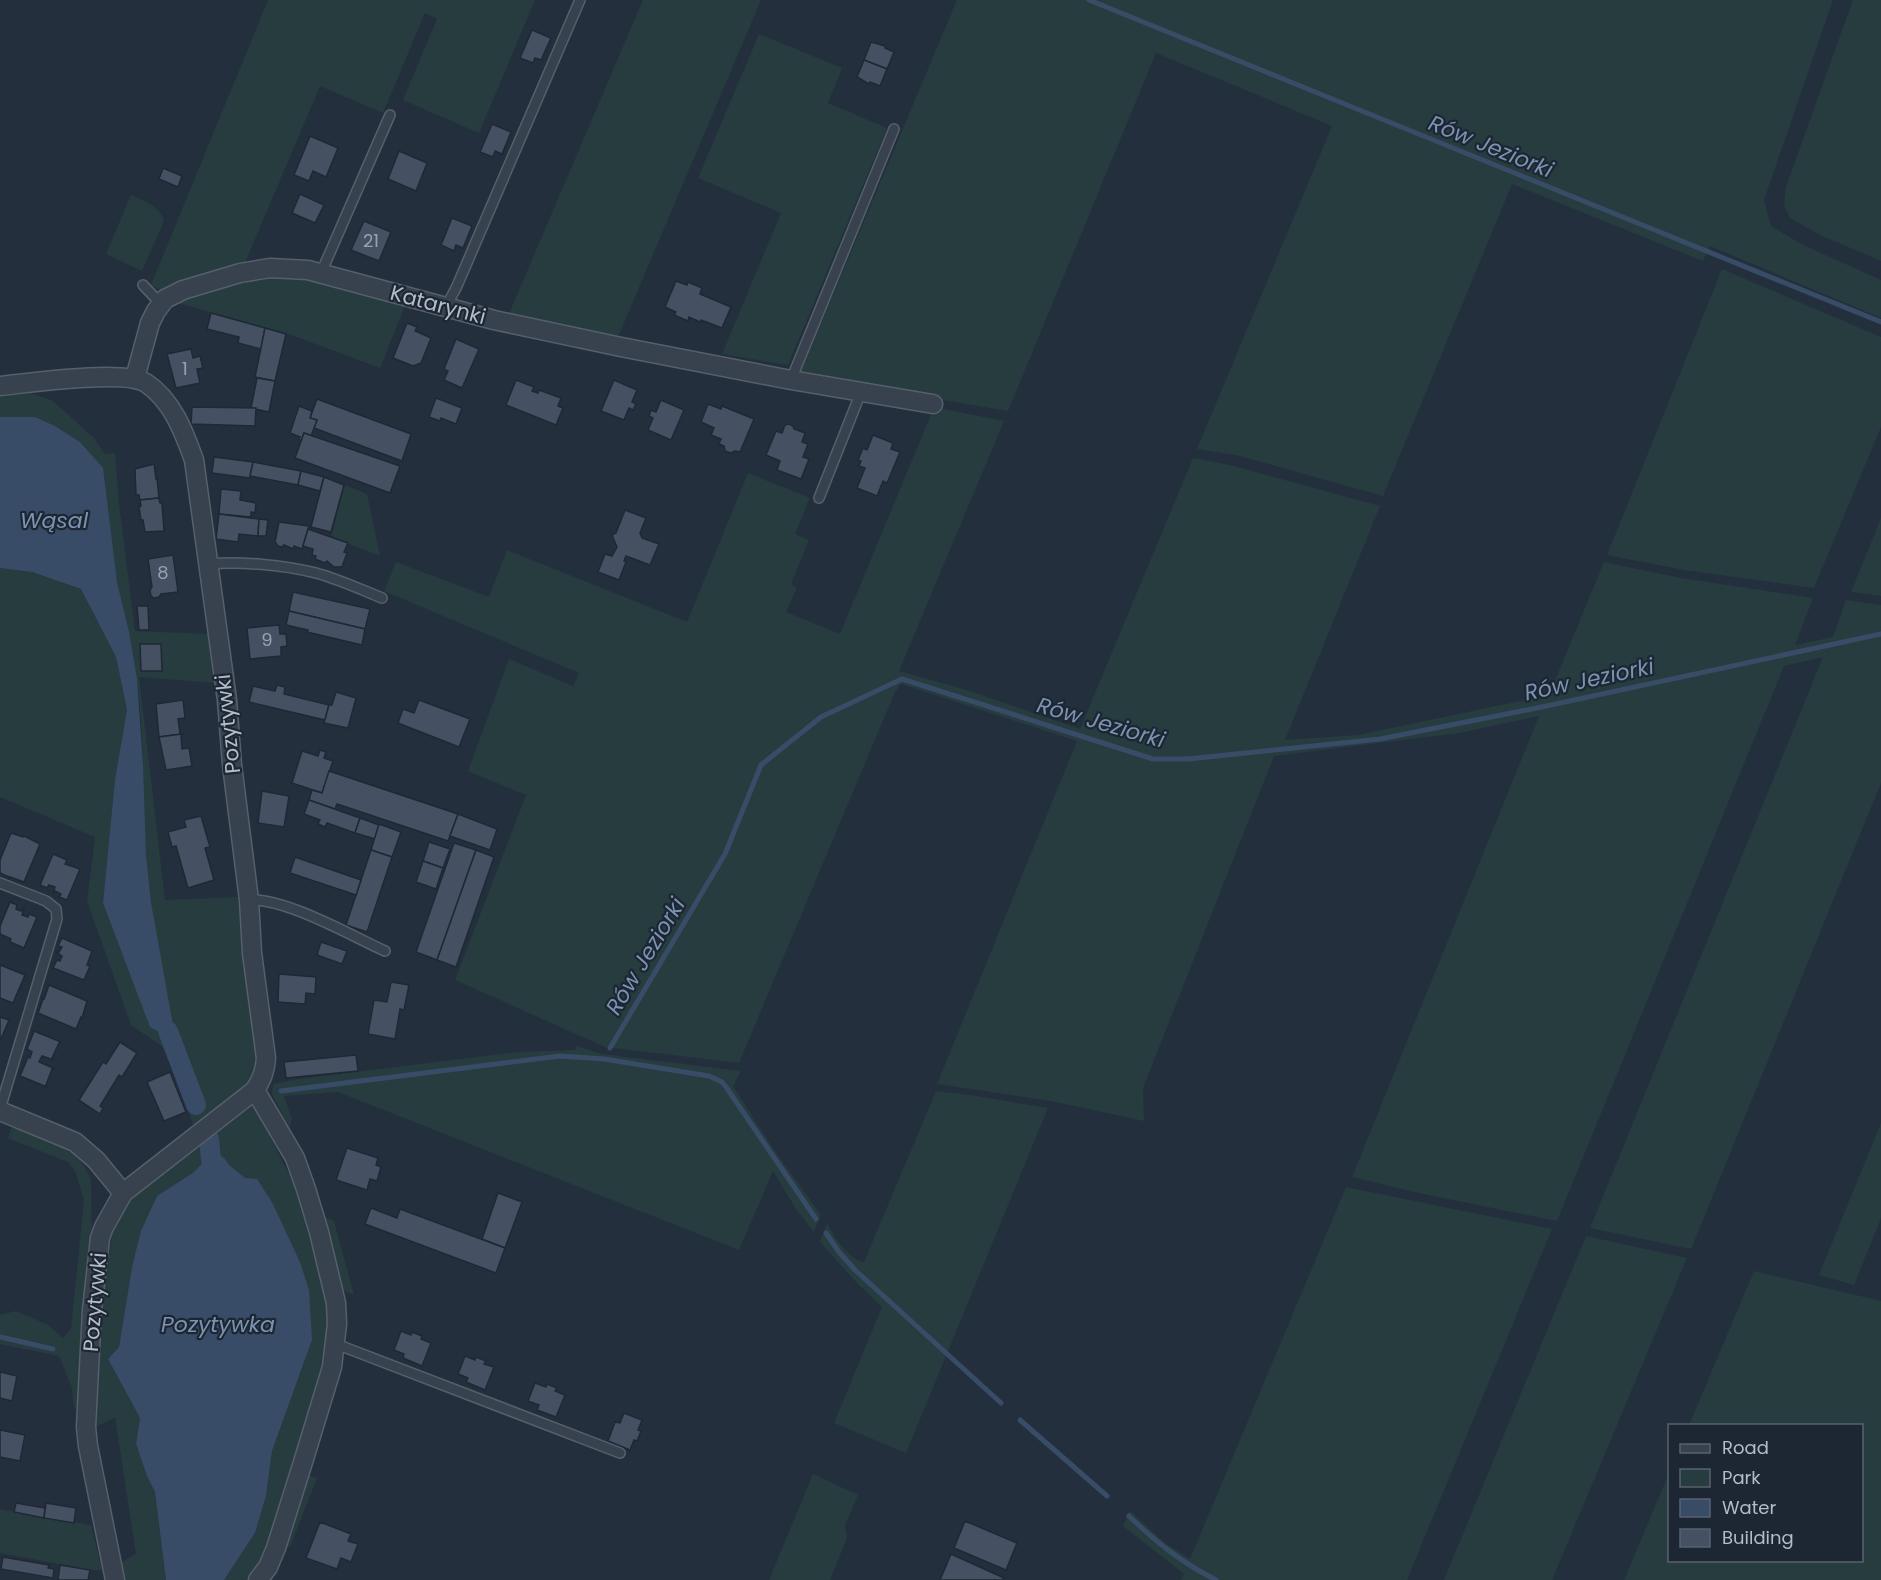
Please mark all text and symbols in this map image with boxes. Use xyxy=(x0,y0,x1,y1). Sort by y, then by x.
water label: Rów Jeziorki xyxy=(1424,107,1558,186)
house number: 21 xyxy=(363,228,379,253)
street label: Katarynki xyxy=(387,278,489,331)
house number: 1 xyxy=(182,356,188,381)
water label: Wąsal xyxy=(20,505,89,536)
house number: 8 xyxy=(157,560,169,585)
house number: 9 xyxy=(261,627,273,652)
water label: Rów Jeziorki xyxy=(1521,651,1657,708)
street label: Pozytywki xyxy=(208,673,247,775)
water label: Rów Jeziorki xyxy=(1033,689,1169,756)
water label: Rów Jeziorki xyxy=(598,891,693,1021)
street label: Pozytywki xyxy=(76,1251,113,1353)
water label: Pozytywka xyxy=(161,1309,275,1340)
legend xyxy=(1668,1424,1863,1562)
text: Road xyxy=(1722,1435,1769,1460)
text: Park xyxy=(1722,1465,1761,1490)
text: Water xyxy=(1722,1495,1776,1520)
text: Building xyxy=(1722,1525,1794,1550)

